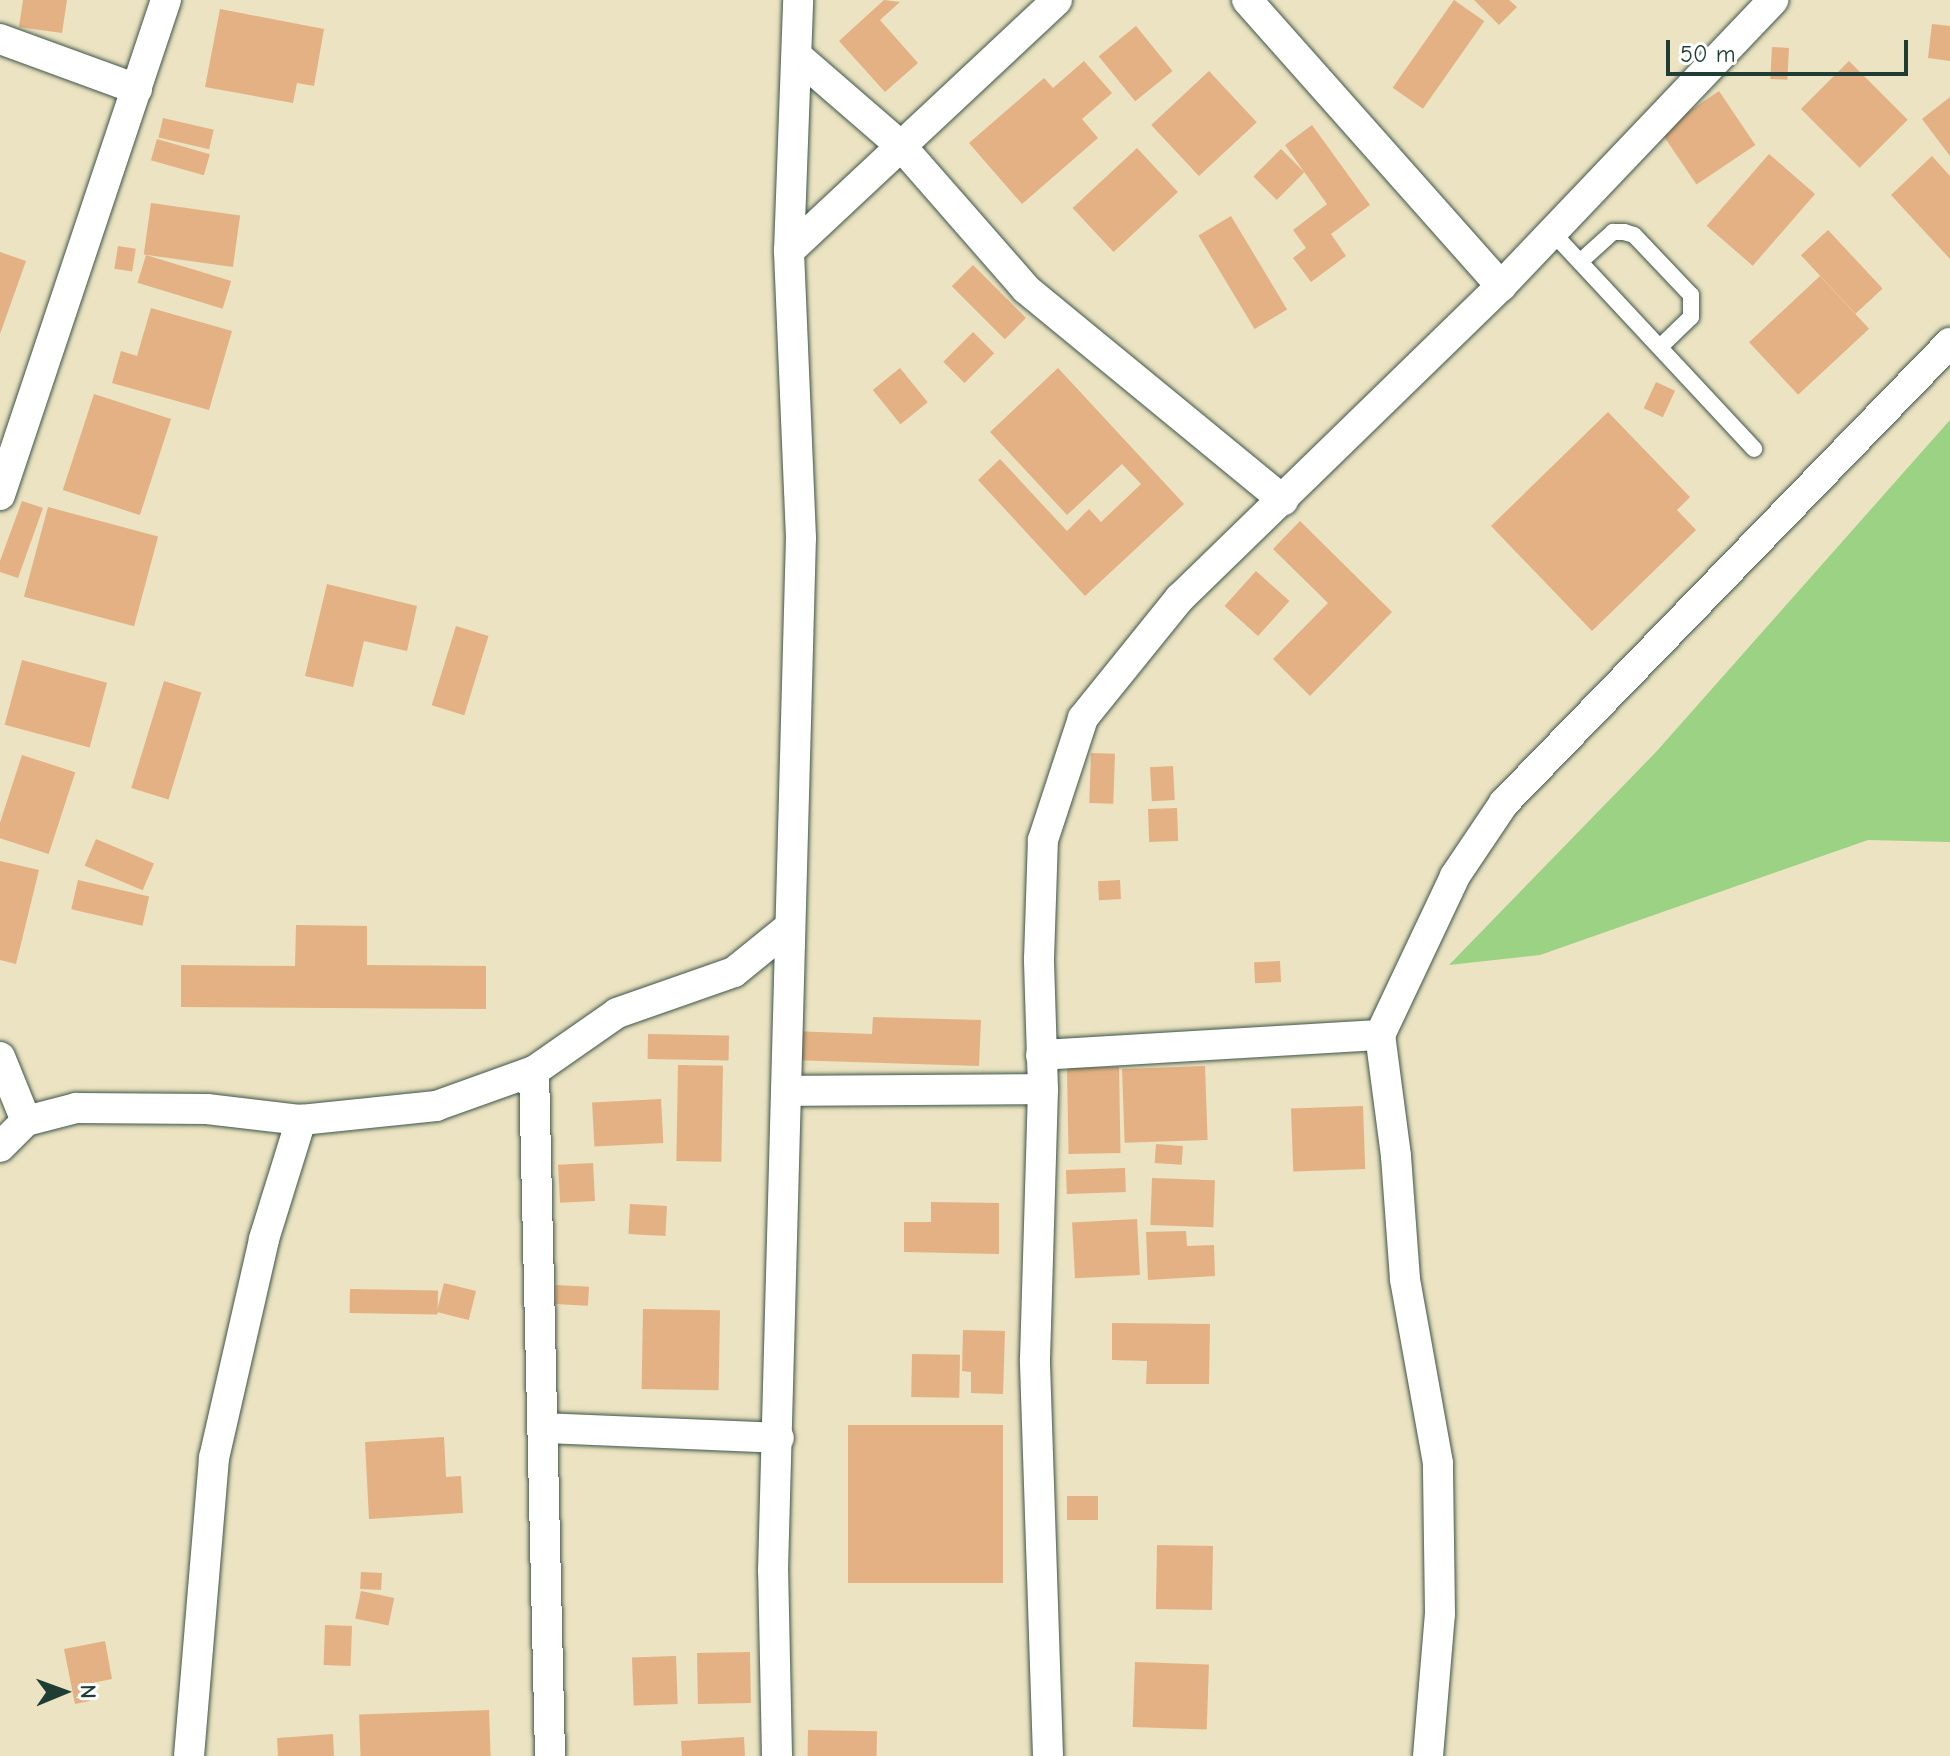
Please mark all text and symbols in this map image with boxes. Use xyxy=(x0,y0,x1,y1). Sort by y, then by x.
scale bar xyxy=(1670,24,1912,74)
text: 50 m xyxy=(1680,40,1736,68)
north arrow xyxy=(24,1652,104,1732)
text: N xyxy=(75,1684,101,1699)

